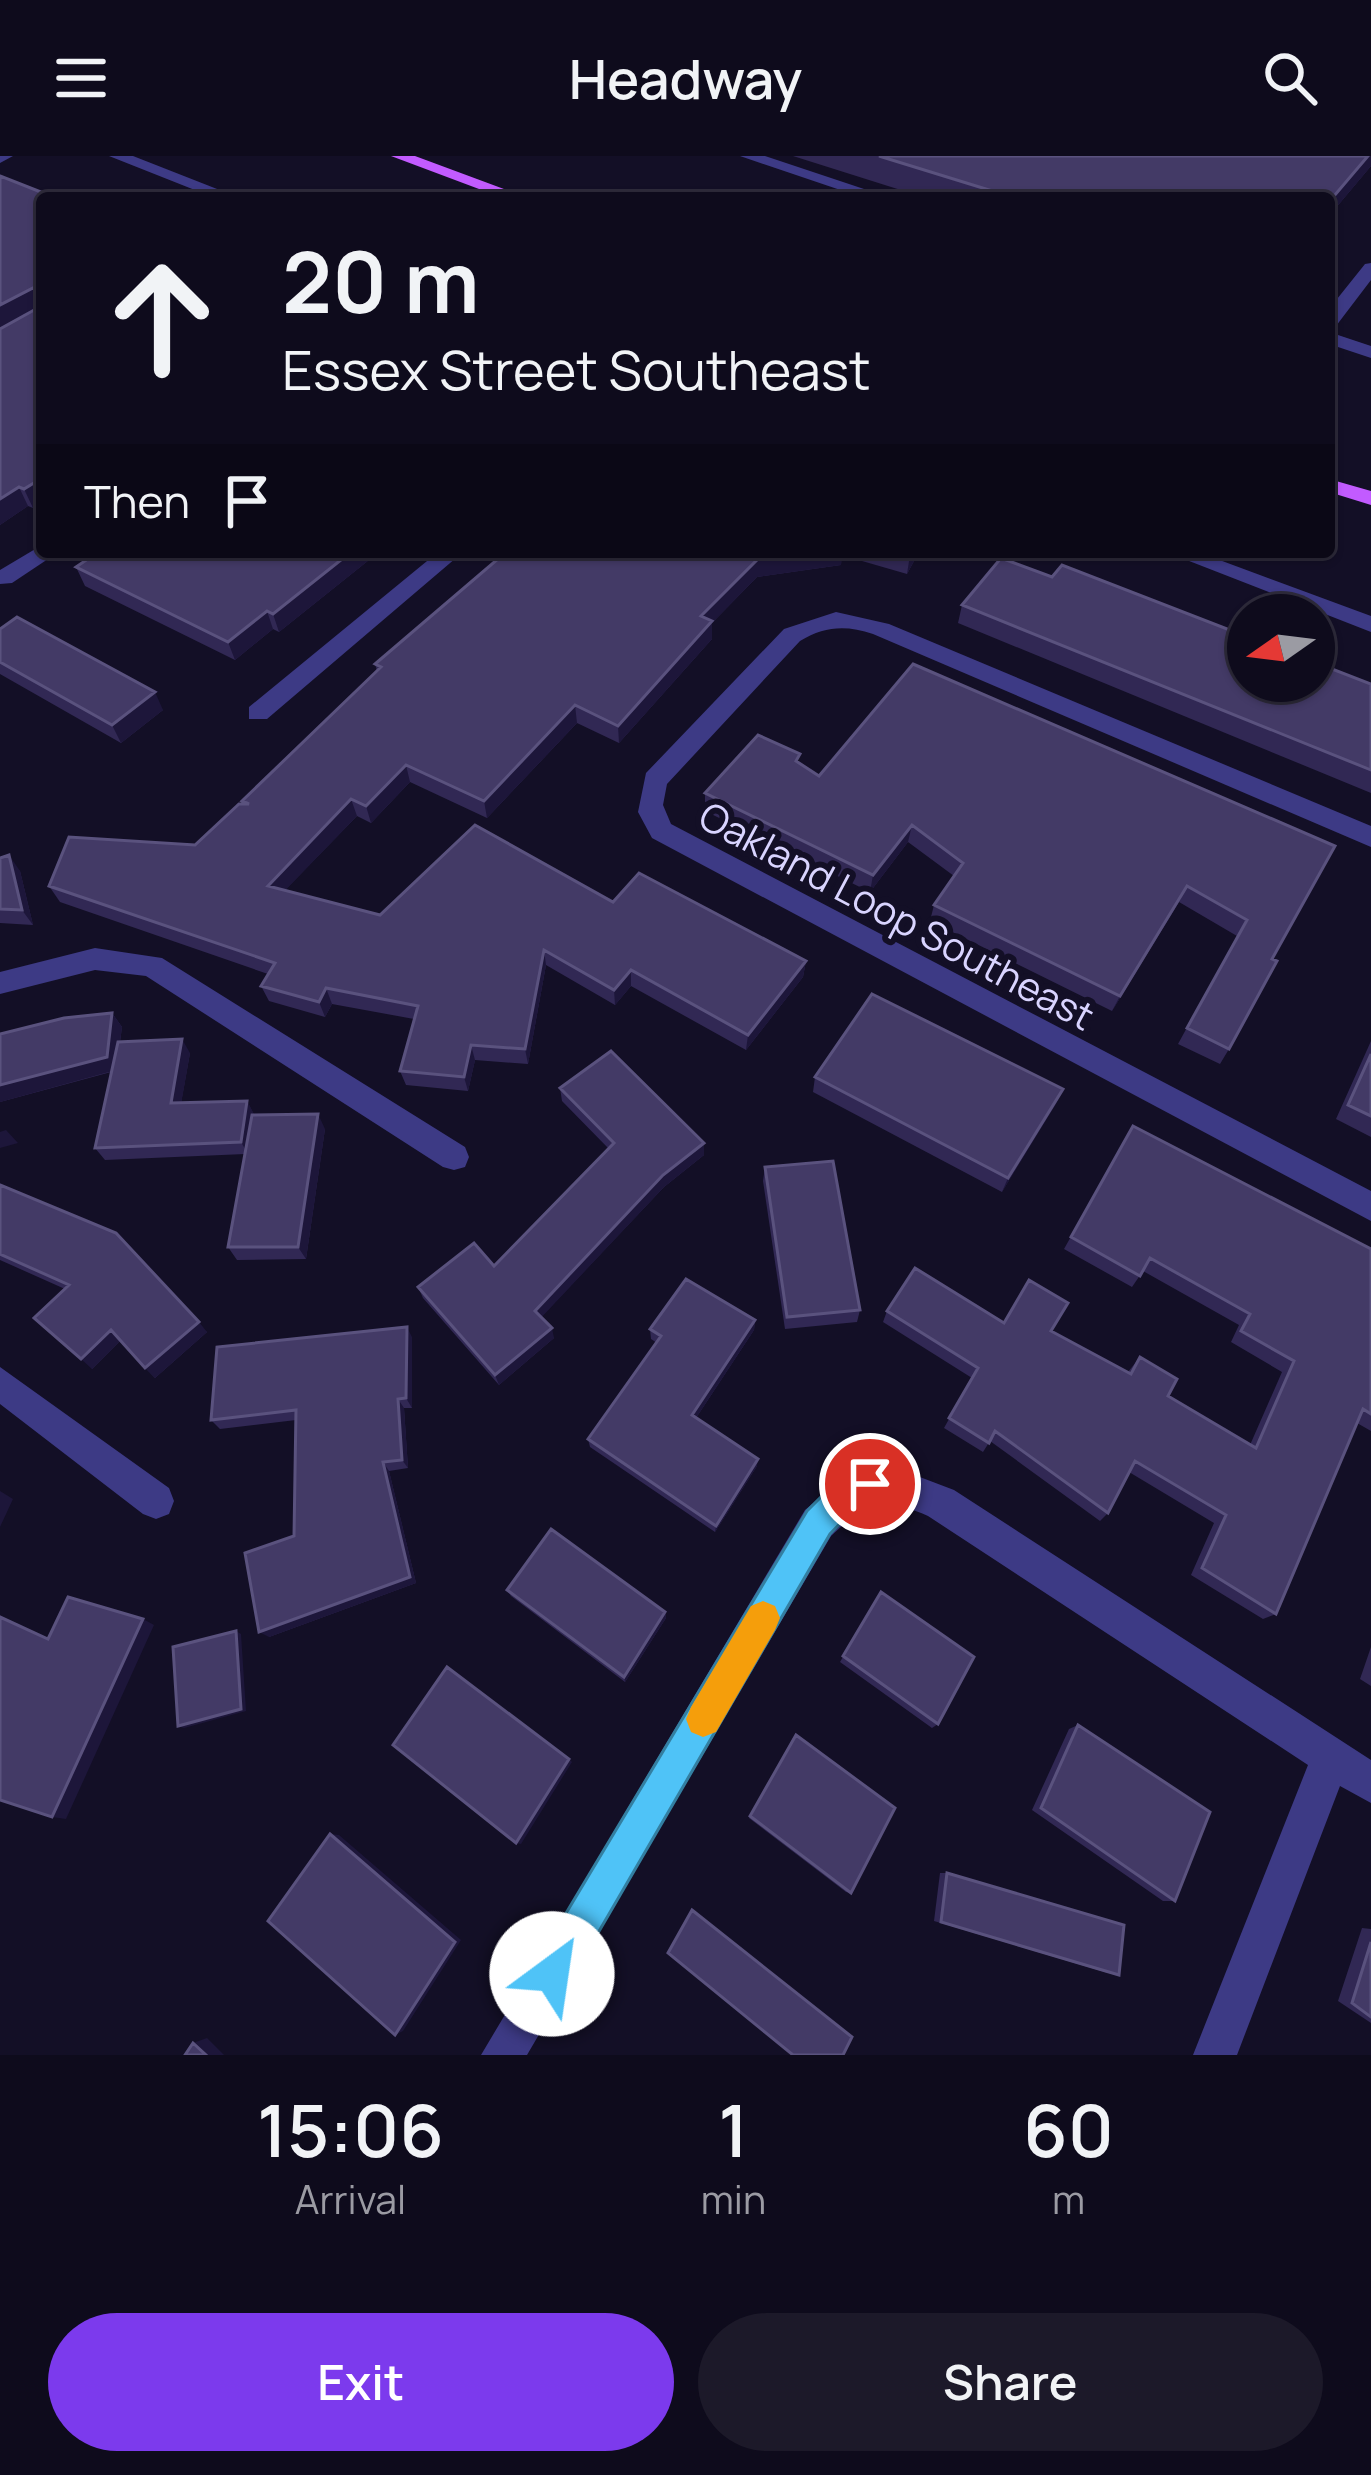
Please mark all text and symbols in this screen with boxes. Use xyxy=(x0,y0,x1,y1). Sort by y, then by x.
text: Headway xyxy=(569,41,802,115)
icon: menu xyxy=(48,45,114,111)
icon: search xyxy=(1257,45,1323,111)
text: 20 m xyxy=(282,223,480,338)
icon: ahead xyxy=(84,240,240,396)
text: Essex Street Southeast xyxy=(282,332,871,406)
icon: arrive xyxy=(214,468,280,534)
text: Then xyxy=(84,470,190,532)
north arrow xyxy=(1227,594,1335,702)
map controls xyxy=(1227,594,1335,702)
street label: Oakland Loop Southeast xyxy=(690,788,1104,1042)
pin xyxy=(819,1433,921,1535)
icon: arrive xyxy=(837,1451,903,1517)
position arrow xyxy=(489,1911,615,2037)
text: 15:06 xyxy=(257,2080,444,2179)
text: 1 xyxy=(718,2080,749,2179)
text: 60 xyxy=(1023,2080,1114,2179)
text: Arrival xyxy=(295,2172,406,2226)
text: min xyxy=(701,2172,766,2226)
text: m xyxy=(1052,2172,1085,2226)
button: Exit xyxy=(48,2313,674,2451)
button: Share xyxy=(698,2313,1323,2451)

